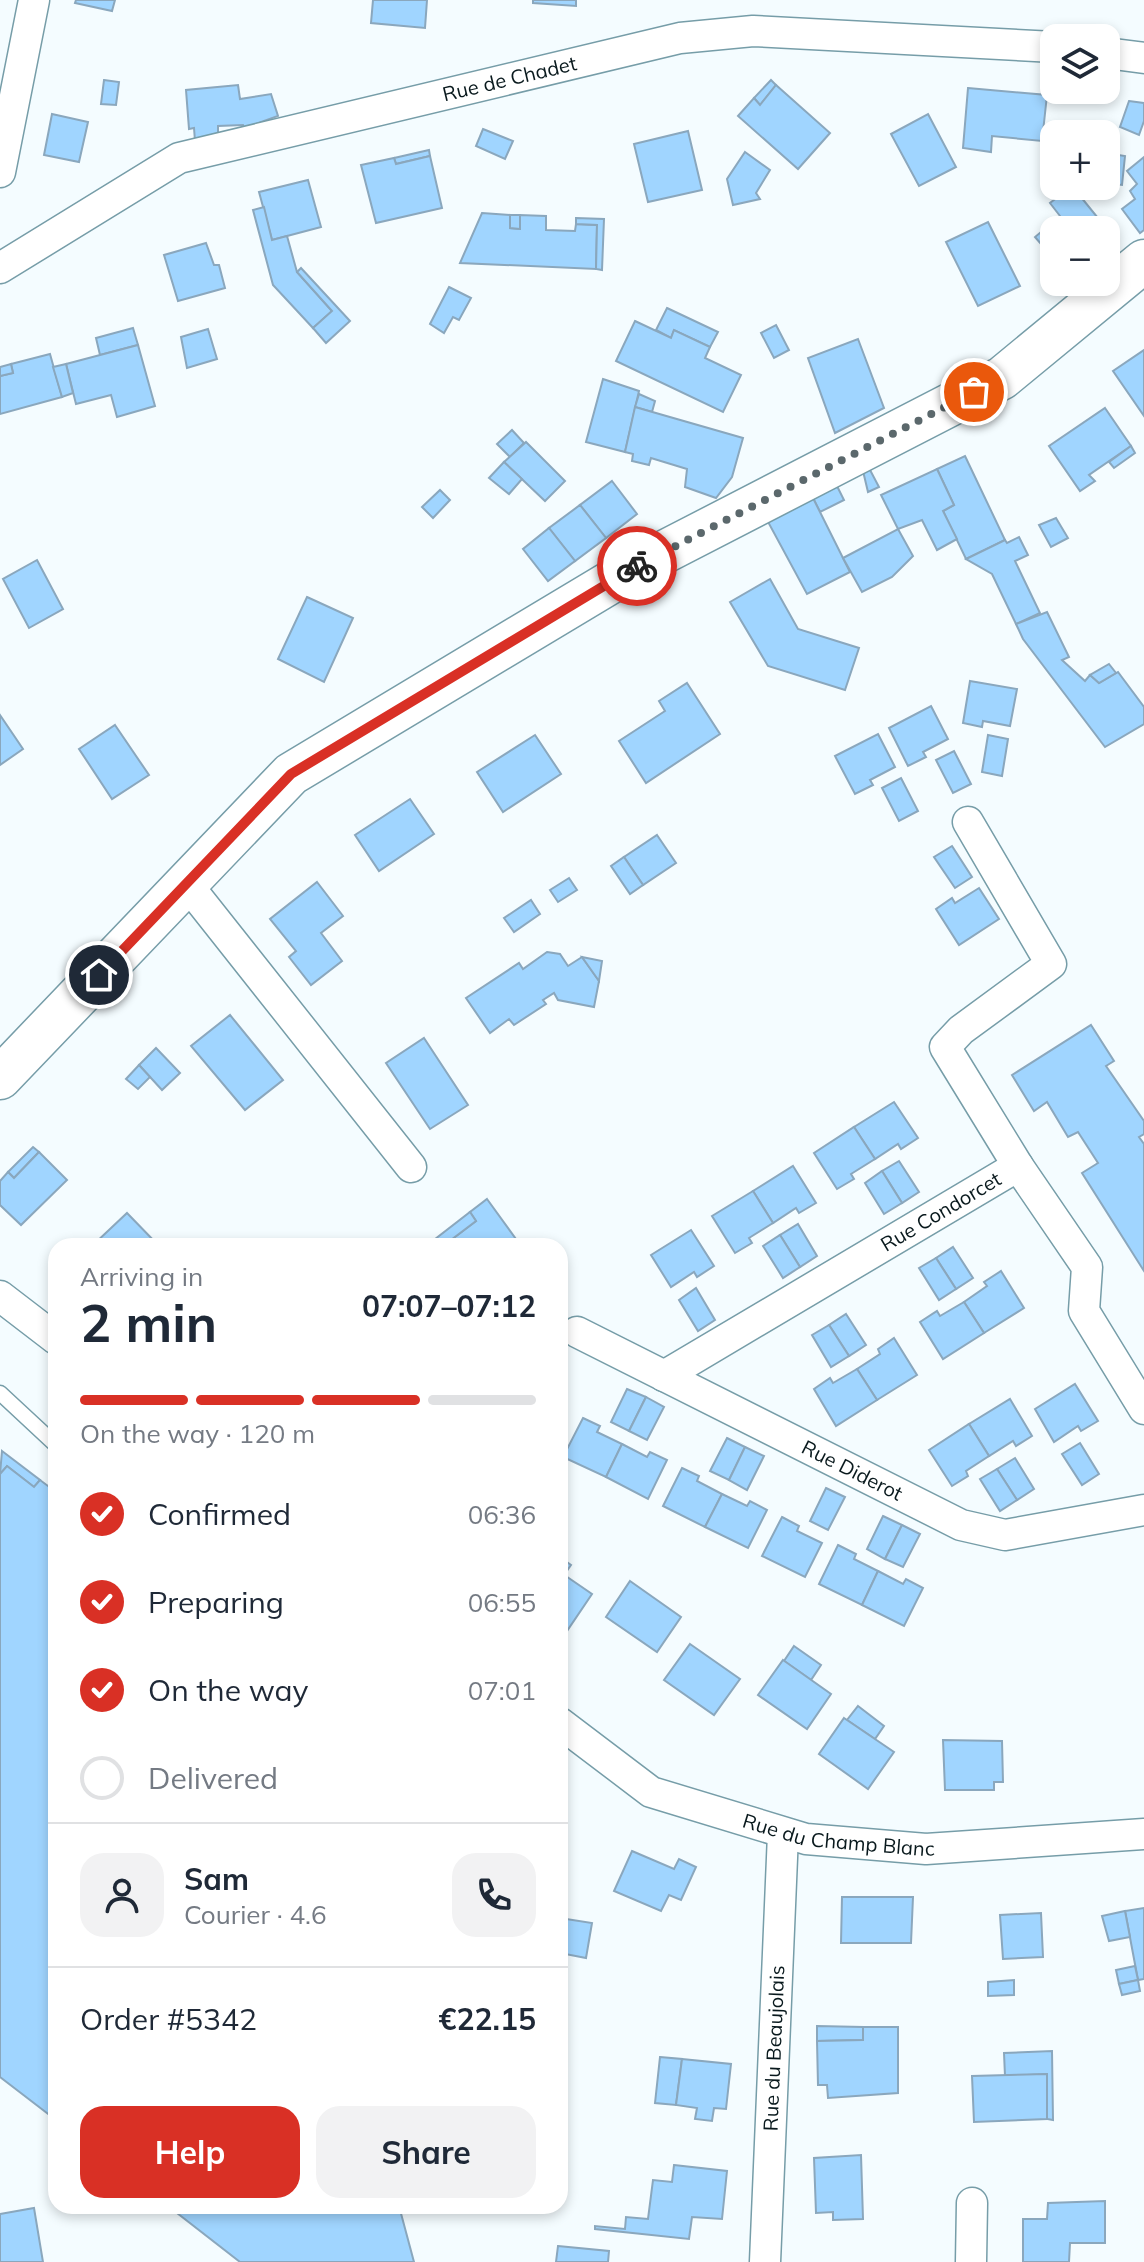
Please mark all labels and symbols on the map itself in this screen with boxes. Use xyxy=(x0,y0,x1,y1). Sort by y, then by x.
street label: Rue de Chadet xyxy=(440,50,579,106)
pin xyxy=(940,358,1008,426)
courier xyxy=(597,526,677,606)
pin xyxy=(65,941,133,1009)
street label: Rue Condorcet xyxy=(876,1166,1005,1257)
street label: Rue Diderot xyxy=(798,1434,907,1506)
street label: Rue du Champ Blanc xyxy=(740,1808,936,1861)
street label: Rue du Beaujolais xyxy=(758,1965,789,2132)

